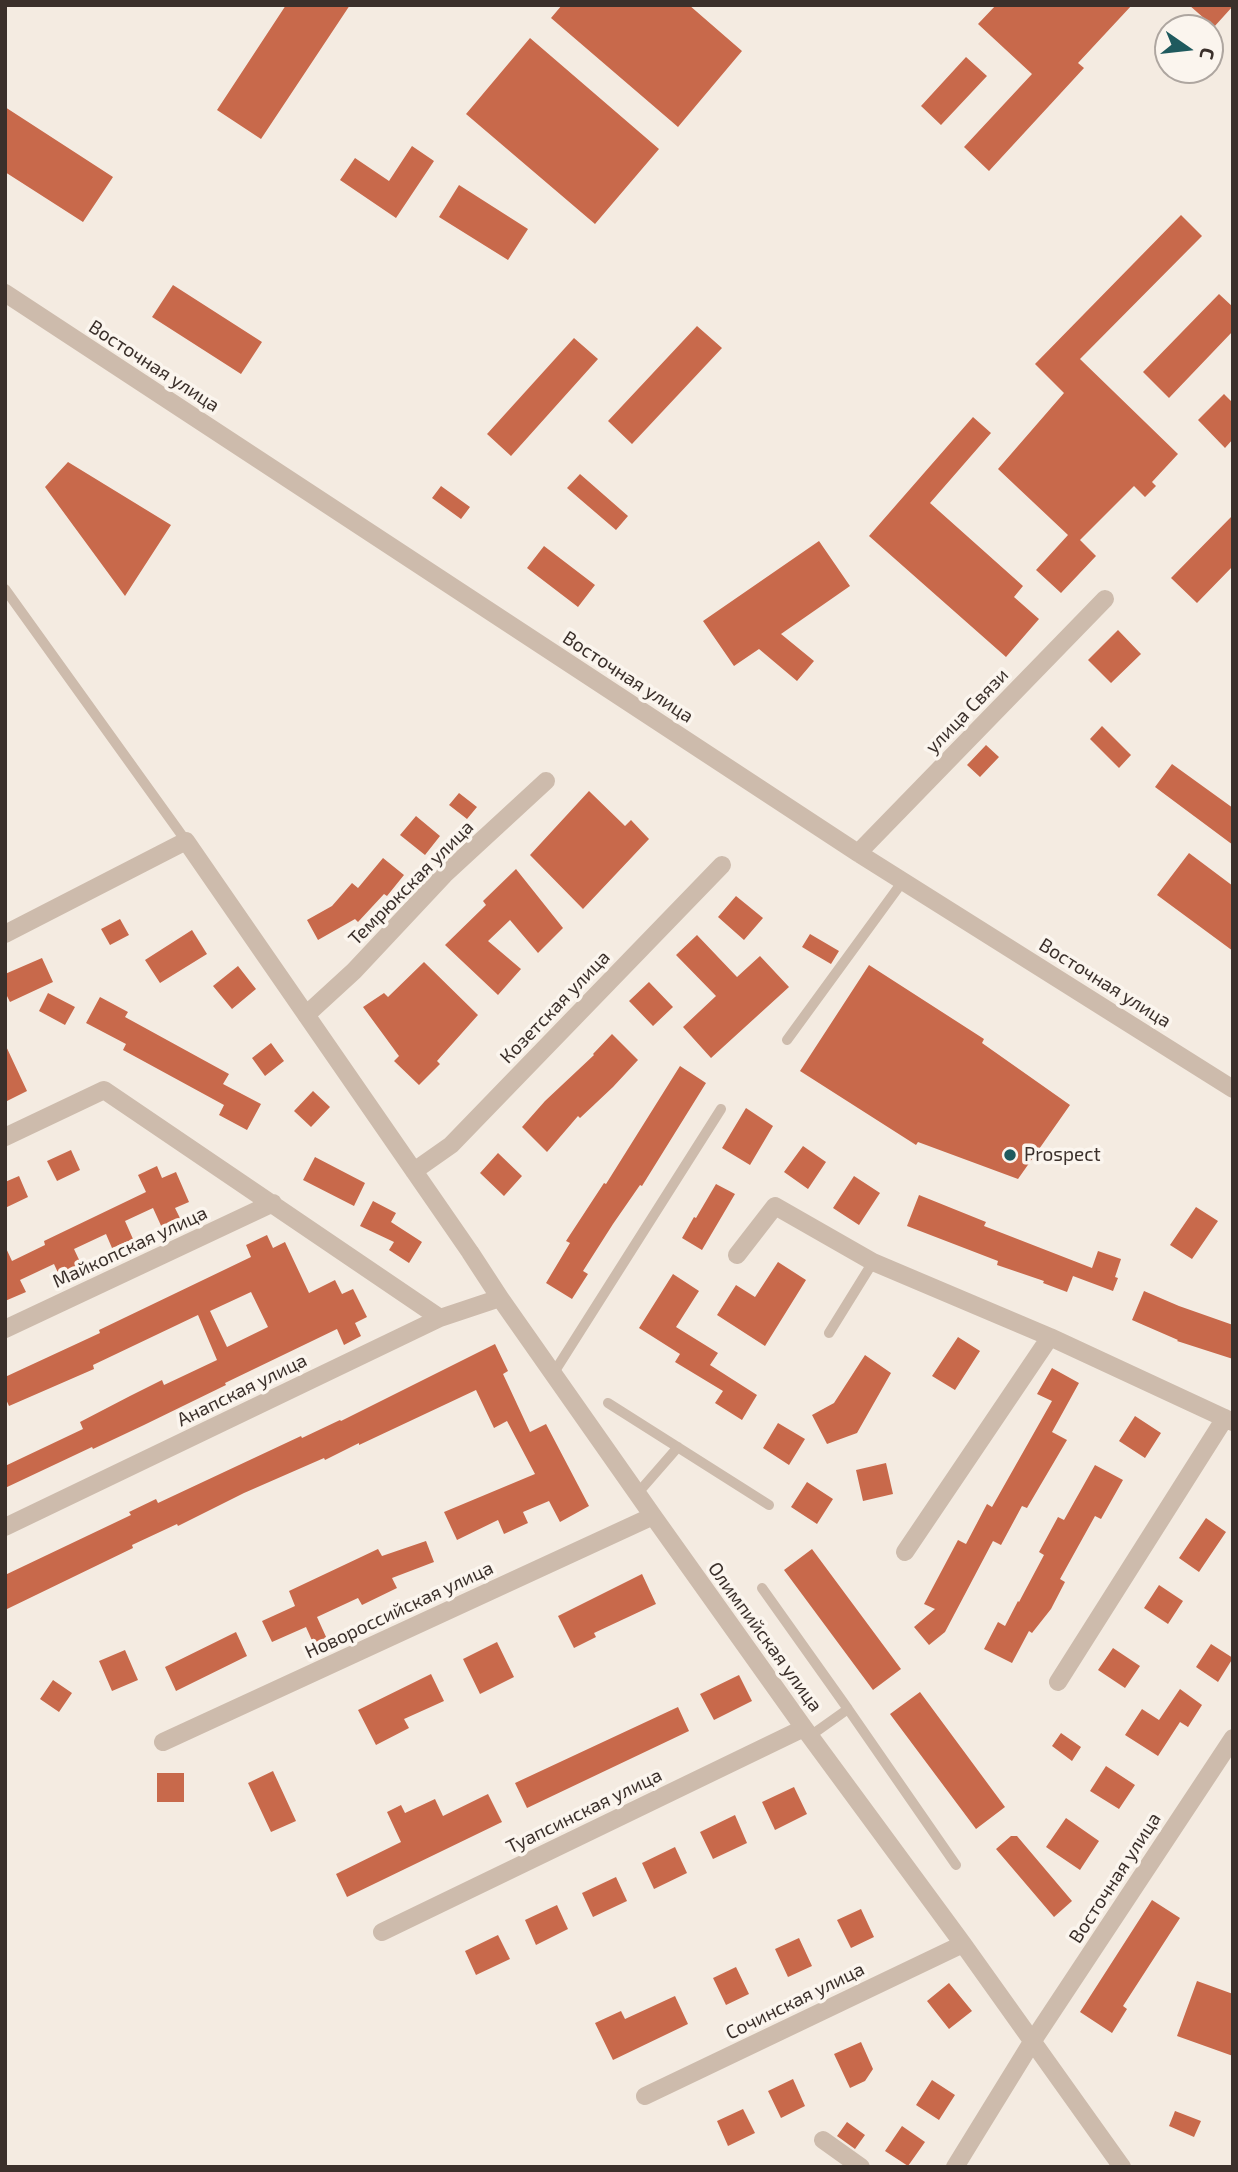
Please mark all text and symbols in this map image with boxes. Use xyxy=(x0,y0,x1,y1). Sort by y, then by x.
north arrow xyxy=(1154,14,1224,84)
text: С xyxy=(1195,46,1220,62)
street label: Восточная улица xyxy=(84,315,224,417)
street label: Восточная улица xyxy=(558,626,698,728)
street label: улица Связи xyxy=(921,664,1013,758)
street label: Темрюкская улица xyxy=(344,816,478,950)
street label: Восточная улица xyxy=(1035,933,1175,1033)
street label: Козетская улица xyxy=(495,946,615,1068)
place label: Prospect xyxy=(1024,1144,1101,1166)
marker: Prospect xyxy=(1002,1147,1018,1163)
street label: Майкопская улица xyxy=(49,1201,211,1293)
street label: Анапская улица xyxy=(173,1349,311,1431)
street label: Новороссийская улица xyxy=(301,1556,497,1664)
street label: Олимпийская улица xyxy=(703,1558,827,1716)
street label: Туапсинская улица xyxy=(502,1763,666,1859)
street label: Восточная улица xyxy=(1064,1808,1166,1948)
street label: Сочинская улица xyxy=(722,1958,868,2044)

